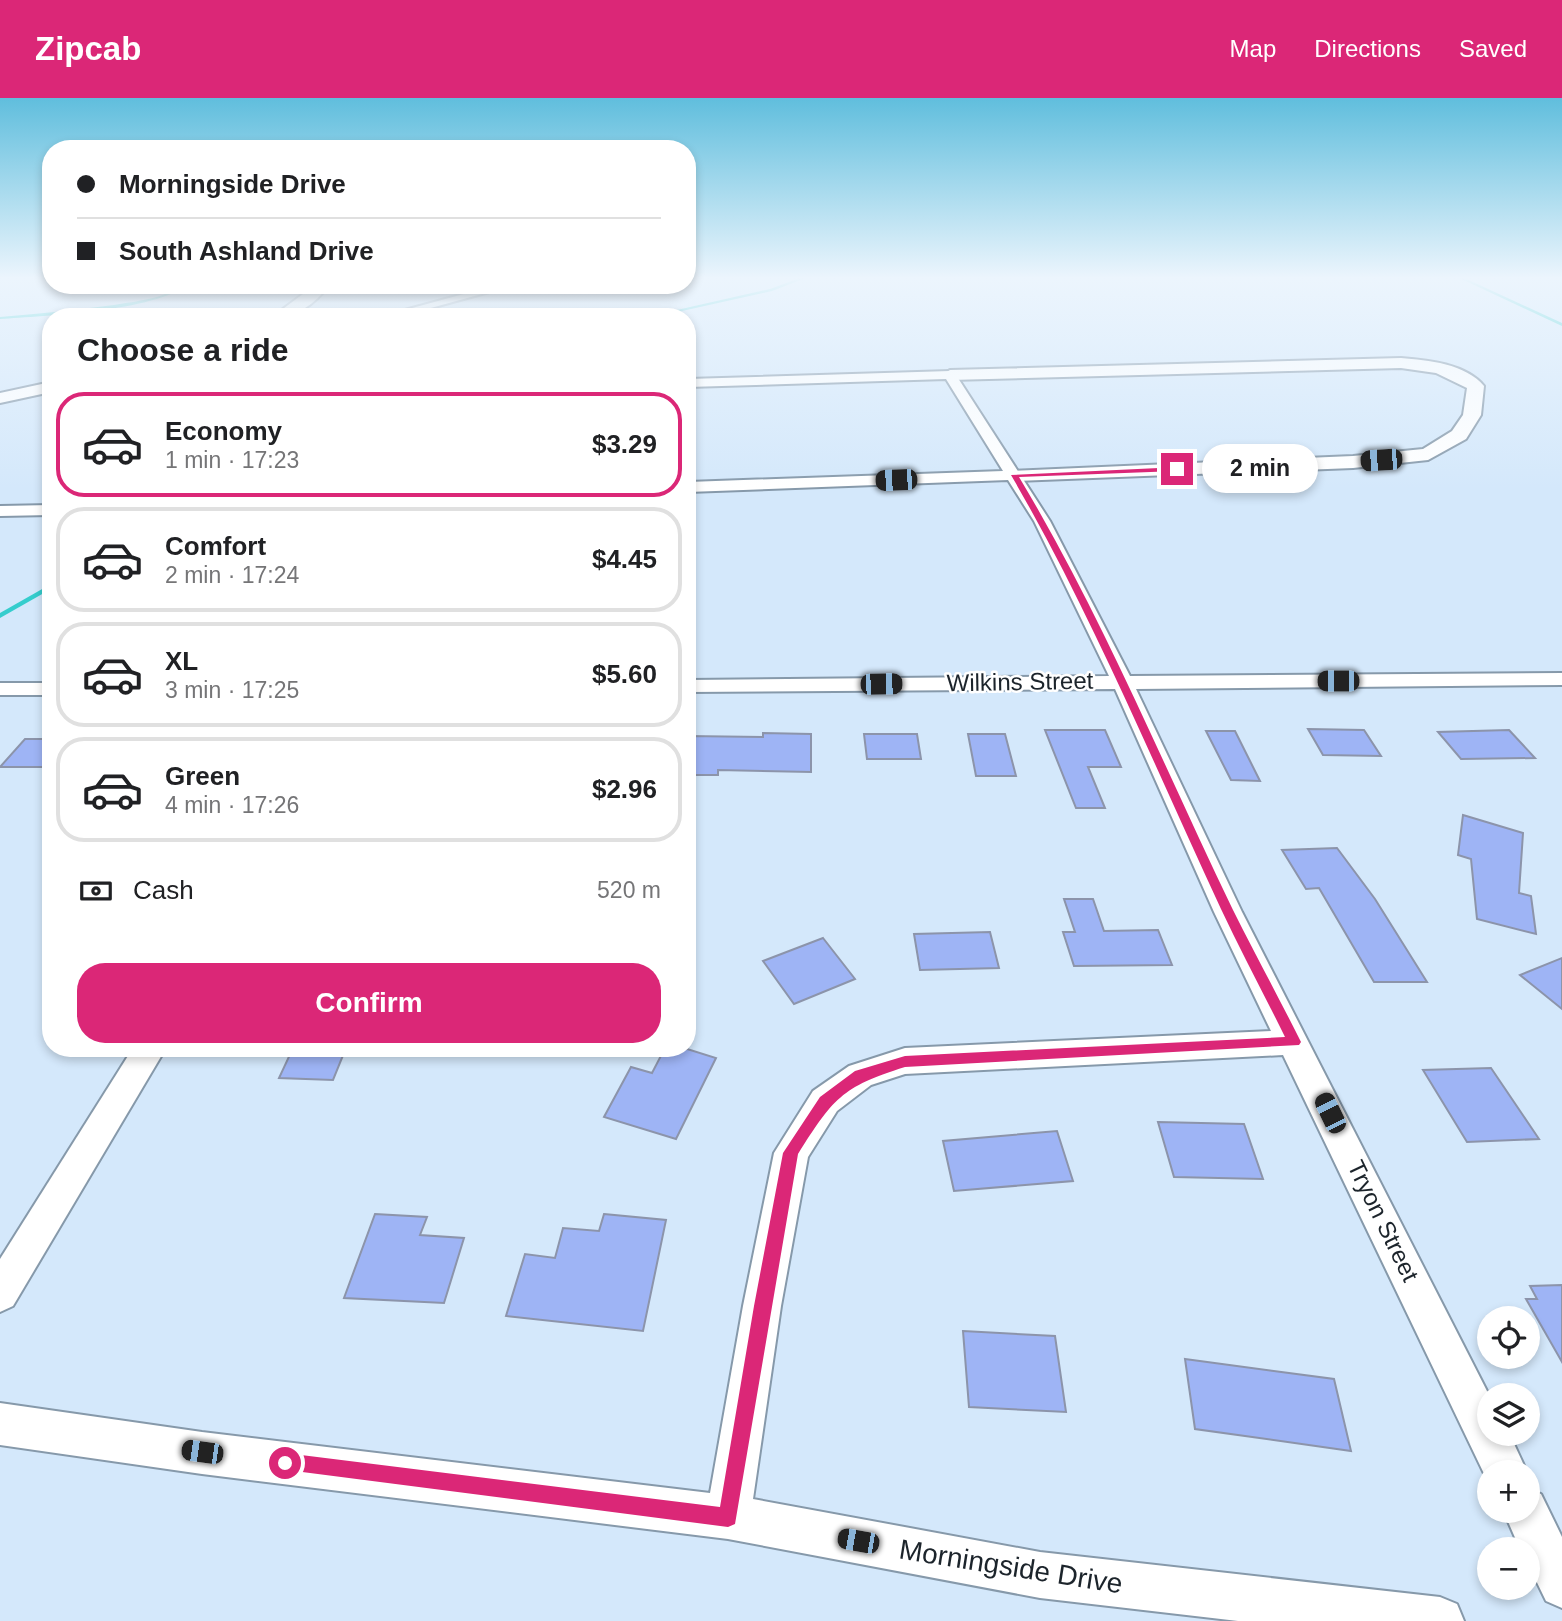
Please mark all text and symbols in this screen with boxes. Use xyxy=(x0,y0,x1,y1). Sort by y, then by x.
text: Zipcab xyxy=(35,30,141,67)
text: Map xyxy=(1230,35,1276,62)
text: Directions xyxy=(1314,35,1421,62)
text: Saved xyxy=(1459,35,1527,62)
text: Morningside Drive xyxy=(119,169,346,199)
text: South Ashland Drive xyxy=(119,236,374,266)
text: Choose a ride xyxy=(77,332,289,368)
icon: car xyxy=(81,413,144,476)
text: Economy xyxy=(165,416,282,446)
text: $3.29 xyxy=(592,429,657,459)
callout: 2 min xyxy=(1202,444,1317,494)
text: 1 min · 17:23 xyxy=(165,447,299,473)
car xyxy=(1360,448,1403,472)
route end xyxy=(1161,453,1193,485)
text: 2 min xyxy=(1230,455,1290,481)
car xyxy=(875,469,918,491)
icon: car xyxy=(81,528,144,591)
text: Comfort xyxy=(165,531,266,561)
text: $4.45 xyxy=(592,544,657,574)
text: 2 min · 17:24 xyxy=(165,562,299,588)
icon: car xyxy=(81,643,144,706)
text: XL xyxy=(165,646,198,676)
text: $5.60 xyxy=(592,659,657,689)
street label: Wilkins Street xyxy=(946,667,1094,696)
car xyxy=(1318,671,1360,692)
car xyxy=(860,673,903,695)
text: 3 min · 17:25 xyxy=(165,677,299,703)
icon: car xyxy=(81,758,144,821)
text: Green xyxy=(165,761,240,791)
text: $2.96 xyxy=(592,774,657,804)
text: 4 min · 17:26 xyxy=(165,792,299,818)
icon: cash xyxy=(77,872,115,910)
text: Cash xyxy=(133,875,194,905)
text: 520 m xyxy=(597,877,661,903)
button: Confirm xyxy=(77,963,661,1043)
car xyxy=(1312,1090,1349,1136)
street label: Tryon Street xyxy=(1343,1156,1424,1286)
map controls xyxy=(1477,1306,1540,1600)
button: locate xyxy=(1477,1306,1540,1369)
button: layers xyxy=(1477,1383,1540,1446)
car xyxy=(180,1439,225,1465)
route start xyxy=(269,1447,301,1479)
button: + xyxy=(1477,1460,1540,1523)
car xyxy=(836,1527,881,1555)
street label: Morningside Drive xyxy=(897,1534,1125,1599)
button: − xyxy=(1477,1537,1540,1600)

